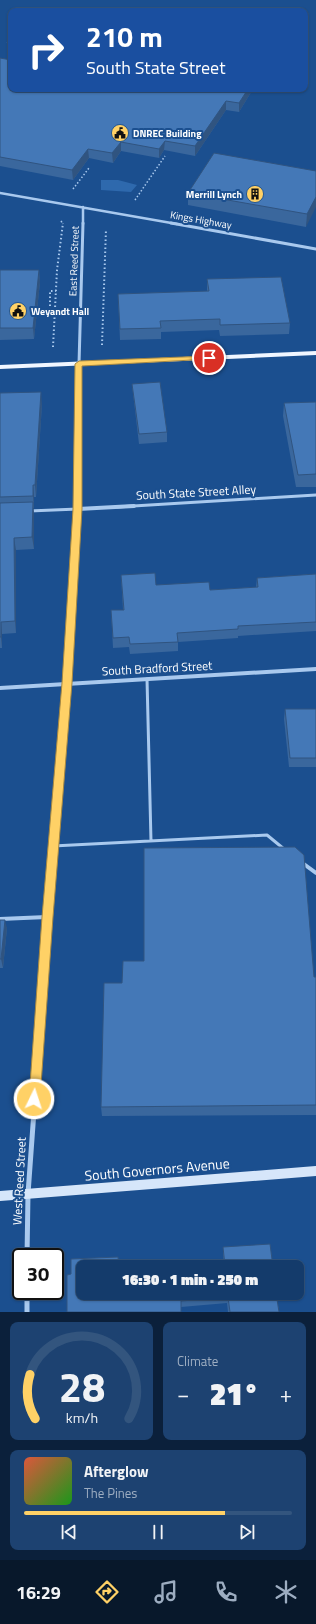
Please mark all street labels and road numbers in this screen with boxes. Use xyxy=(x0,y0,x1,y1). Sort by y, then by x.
street label: Kings Highway xyxy=(169,207,233,233)
street label: East Reed Street xyxy=(65,225,83,296)
street label: South State Street Alley xyxy=(136,479,257,505)
street label: South Bradford Street xyxy=(101,656,213,680)
street label: West Reed Street xyxy=(7,1136,31,1226)
street label: South Governors Avenue xyxy=(84,1152,230,1186)

